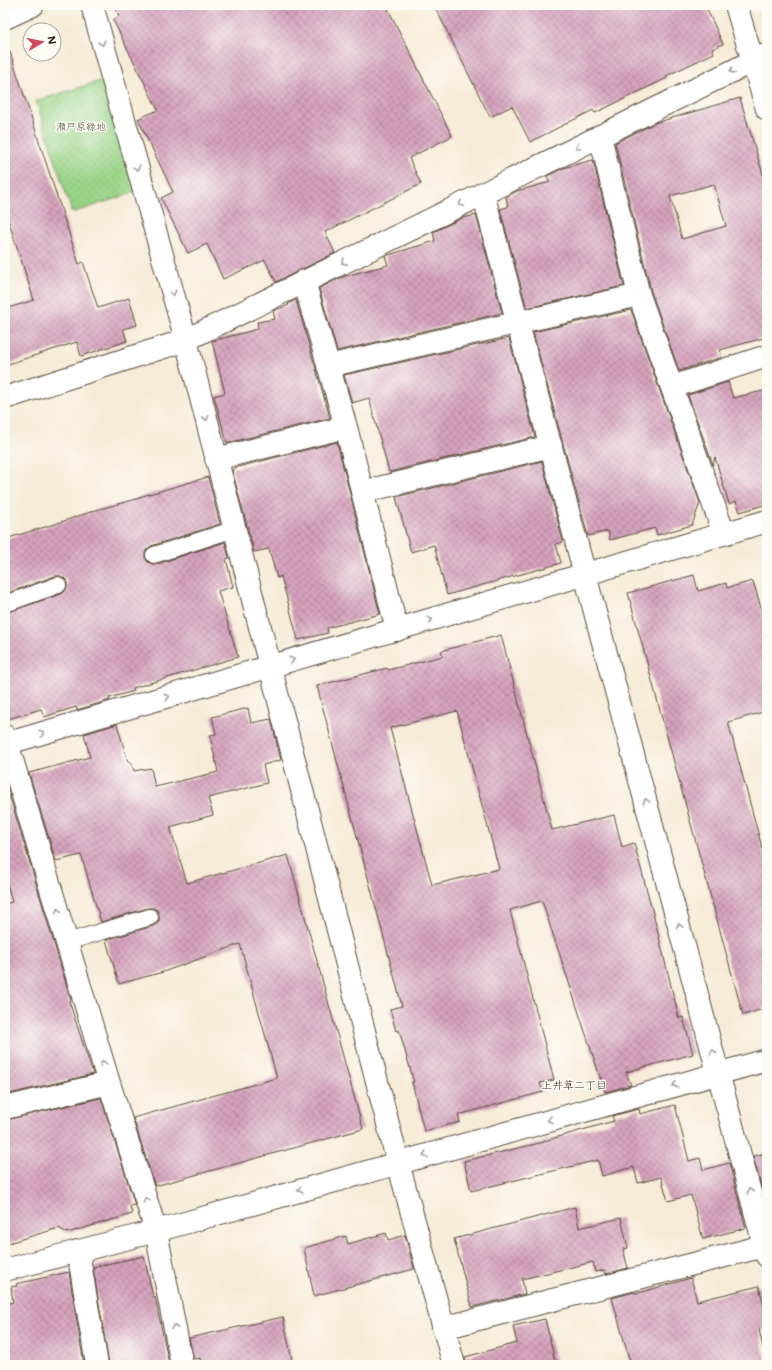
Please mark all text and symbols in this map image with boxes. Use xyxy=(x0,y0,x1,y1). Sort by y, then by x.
north arrow xyxy=(22,22,62,62)
text: N xyxy=(44,35,60,46)
one-way arrow xyxy=(97,39,106,46)
one-way arrow xyxy=(729,66,736,74)
park label: 瀬戸原緑地 xyxy=(56,119,106,133)
one-way arrow xyxy=(574,142,582,150)
one-way arrow xyxy=(133,164,141,171)
one-way arrow xyxy=(458,199,465,207)
one-way arrow xyxy=(341,257,349,265)
one-way arrow xyxy=(168,290,176,296)
one-way arrow xyxy=(201,415,210,422)
one-way arrow xyxy=(426,616,433,625)
one-way arrow xyxy=(288,656,295,665)
one-way arrow xyxy=(163,693,170,702)
one-way arrow xyxy=(39,729,46,738)
one-way arrow xyxy=(642,797,651,804)
one-way arrow xyxy=(54,908,63,915)
one-way arrow xyxy=(676,923,684,929)
one-way arrow xyxy=(709,1049,718,1056)
one-way arrow xyxy=(99,1059,108,1066)
district label: 上井草二丁目 xyxy=(541,1077,607,1092)
one-way arrow xyxy=(672,1080,679,1089)
one-way arrow xyxy=(547,1115,554,1124)
one-way arrow xyxy=(422,1150,429,1159)
one-way arrow xyxy=(297,1186,303,1194)
one-way arrow xyxy=(746,1188,755,1195)
one-way arrow xyxy=(142,1197,151,1204)
one-way arrow xyxy=(171,1324,179,1330)

